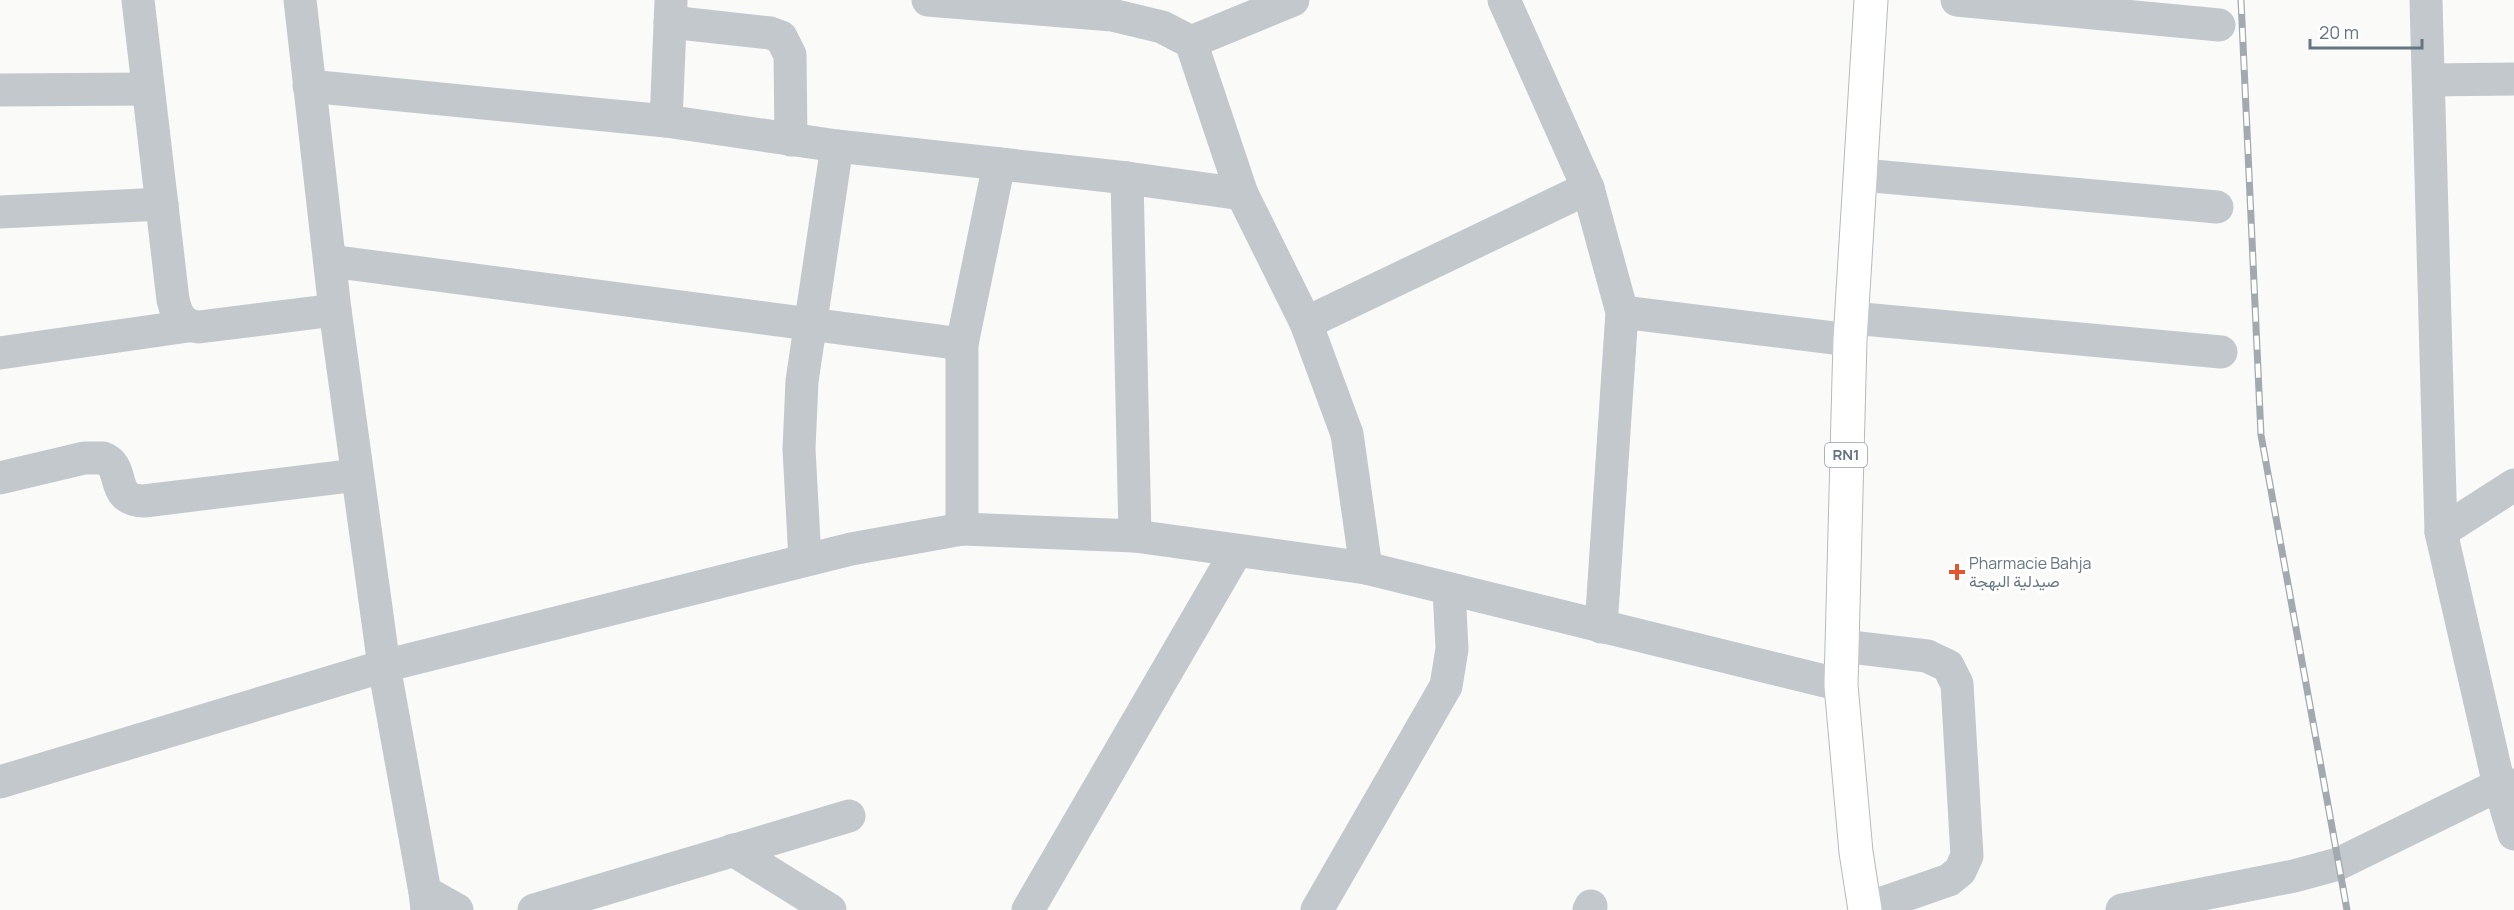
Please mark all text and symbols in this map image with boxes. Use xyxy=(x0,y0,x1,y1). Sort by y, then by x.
scale bar xyxy=(2310,12,2422,50)
text: 20 m xyxy=(2319,20,2359,44)
road number: RN1 xyxy=(1825,443,1867,467)
place label: Pharmacie Bahja صيدلية البهجة xyxy=(1969,552,2091,592)
marker: Pharmacie Bahja صيدلية البهجة xyxy=(1950,565,1964,579)

